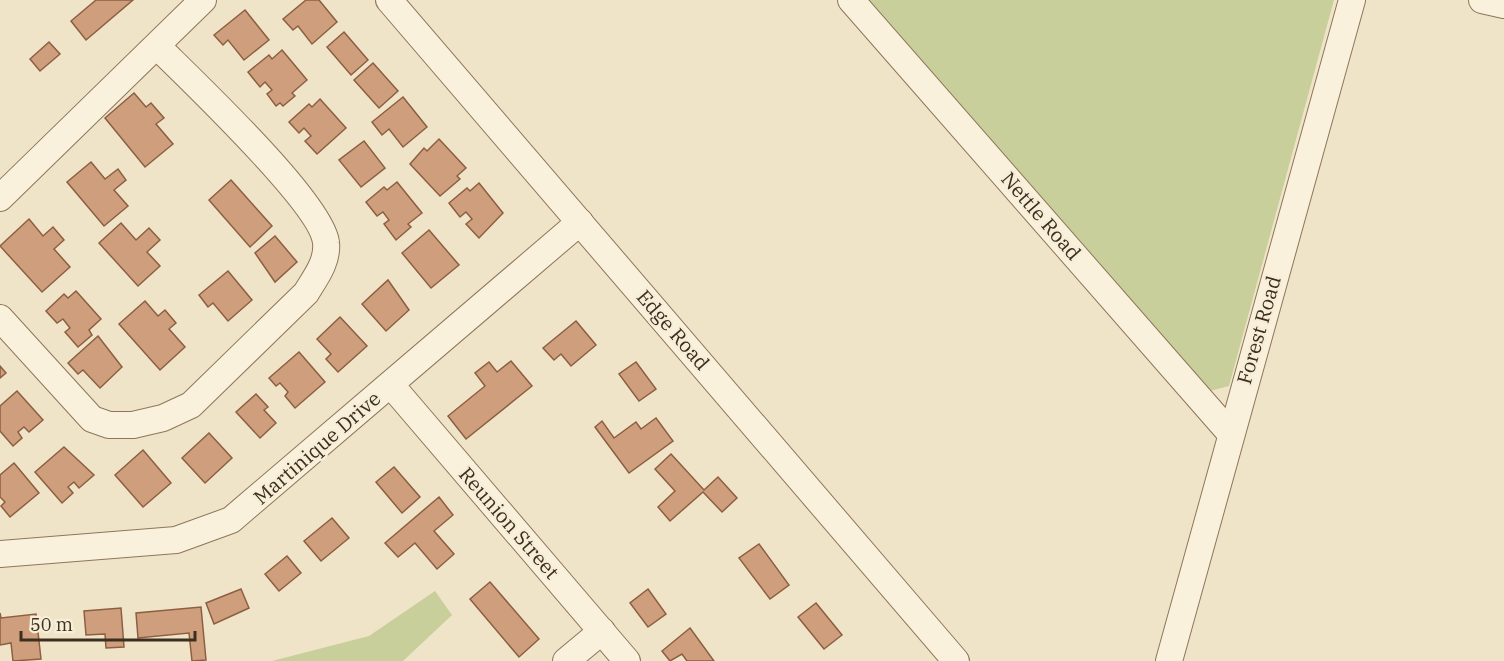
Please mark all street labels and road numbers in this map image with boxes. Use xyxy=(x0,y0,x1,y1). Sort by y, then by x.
street label: Nettle Road xyxy=(995,166,1087,266)
street label: Forest Road xyxy=(1230,272,1287,387)
street label: Edge Road xyxy=(631,284,716,376)
street label: Martinique Drive xyxy=(247,385,386,510)
street label: Reunion Street xyxy=(453,461,566,584)

